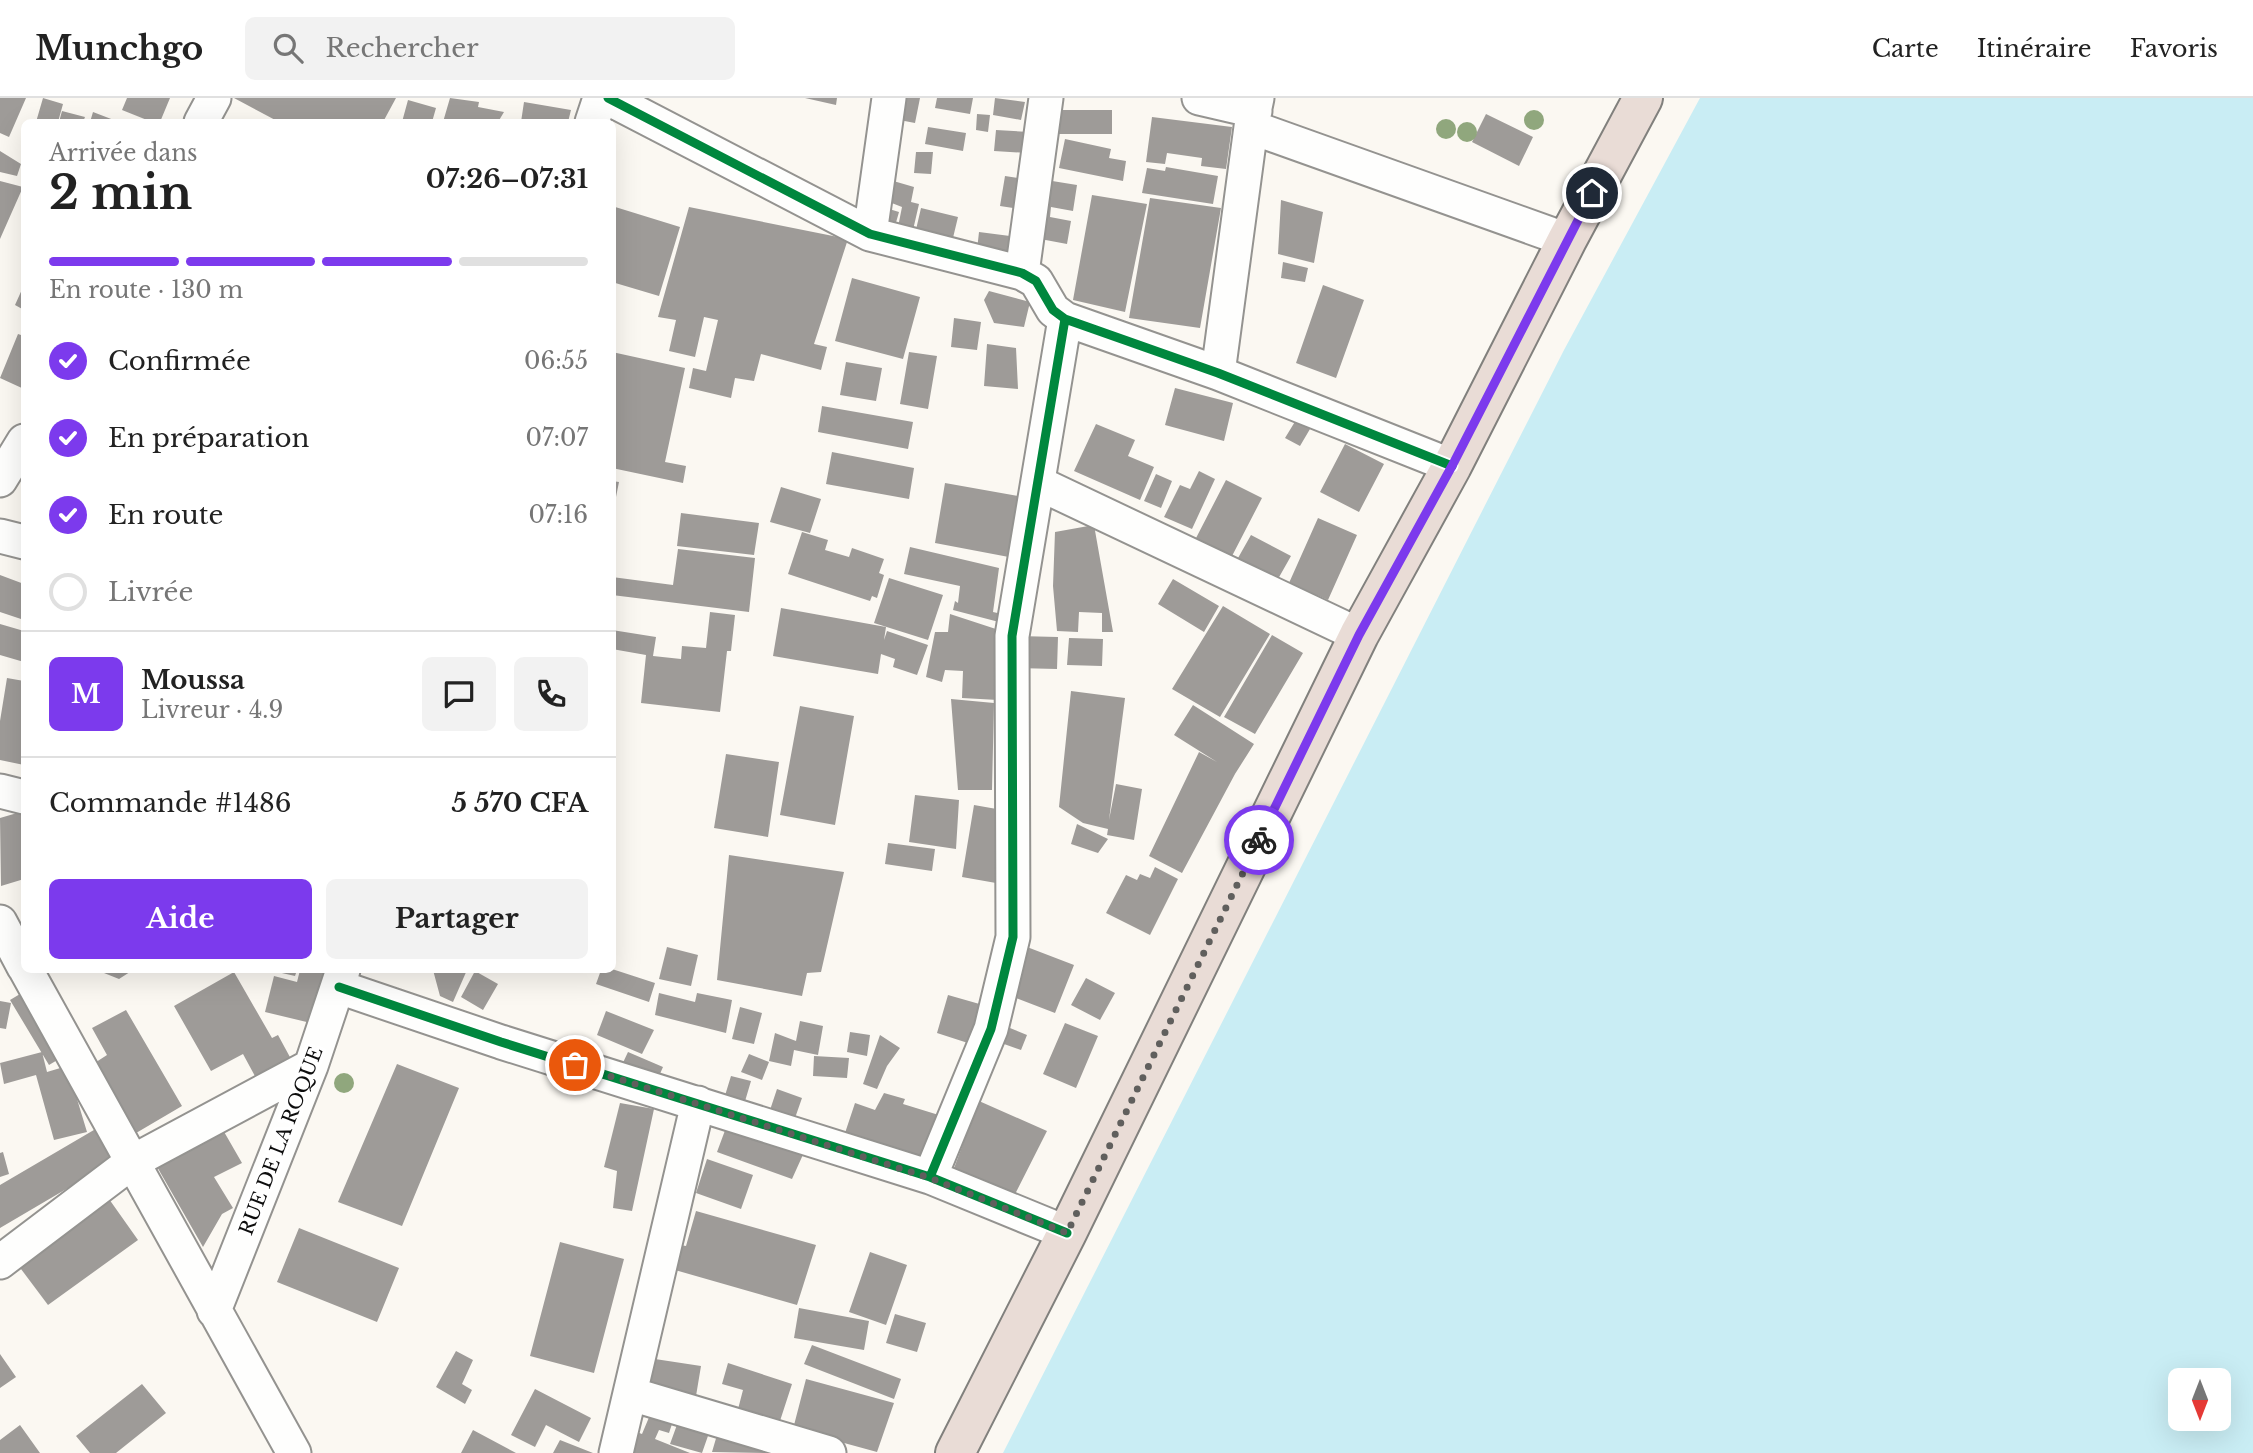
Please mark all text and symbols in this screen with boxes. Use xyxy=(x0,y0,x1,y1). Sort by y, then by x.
search box xyxy=(245,17,735,80)
text: Munchgo xyxy=(35,28,203,69)
icon: search xyxy=(269,29,307,67)
text: Rechercher xyxy=(325,32,479,64)
text: Carte xyxy=(1872,34,1939,63)
text: Itinéraire xyxy=(1977,34,2092,63)
text: Favoris xyxy=(2130,34,2218,63)
text: Arrivée dans xyxy=(49,139,197,167)
text: 07:26–07:31 xyxy=(426,163,588,195)
pin xyxy=(1562,163,1622,223)
text: 2 min xyxy=(49,164,192,221)
icon: home xyxy=(1573,174,1611,212)
text: En route · 130 m xyxy=(49,276,243,304)
icon: check xyxy=(49,342,87,380)
text: Confirmée xyxy=(108,345,251,377)
text: 06:55 xyxy=(524,347,588,375)
icon: check xyxy=(49,419,87,457)
text: En préparation xyxy=(108,422,309,454)
text: 07:07 xyxy=(526,424,588,452)
icon: check xyxy=(49,496,87,534)
text: En route xyxy=(108,499,224,531)
text: 07:16 xyxy=(528,501,588,529)
text: Livrée xyxy=(108,576,193,608)
button: chat xyxy=(422,657,496,731)
button: phone xyxy=(514,657,588,731)
text: Moussa xyxy=(141,664,245,696)
text: M xyxy=(71,678,101,710)
text: Livreur · 4.9 xyxy=(141,696,283,724)
text: Commande #1486 xyxy=(49,787,291,819)
text: 5 570 CFA xyxy=(452,787,588,819)
courier xyxy=(1224,805,1294,875)
icon: bike xyxy=(1240,821,1278,859)
button: Aide xyxy=(49,879,312,959)
button: Partager xyxy=(326,879,588,959)
pin xyxy=(545,1035,605,1095)
street label: RUE DE LA ROQUE xyxy=(234,1044,328,1238)
icon: bag xyxy=(556,1046,594,1084)
north arrow xyxy=(2168,1368,2231,1432)
map controls xyxy=(2168,1368,2231,1431)

